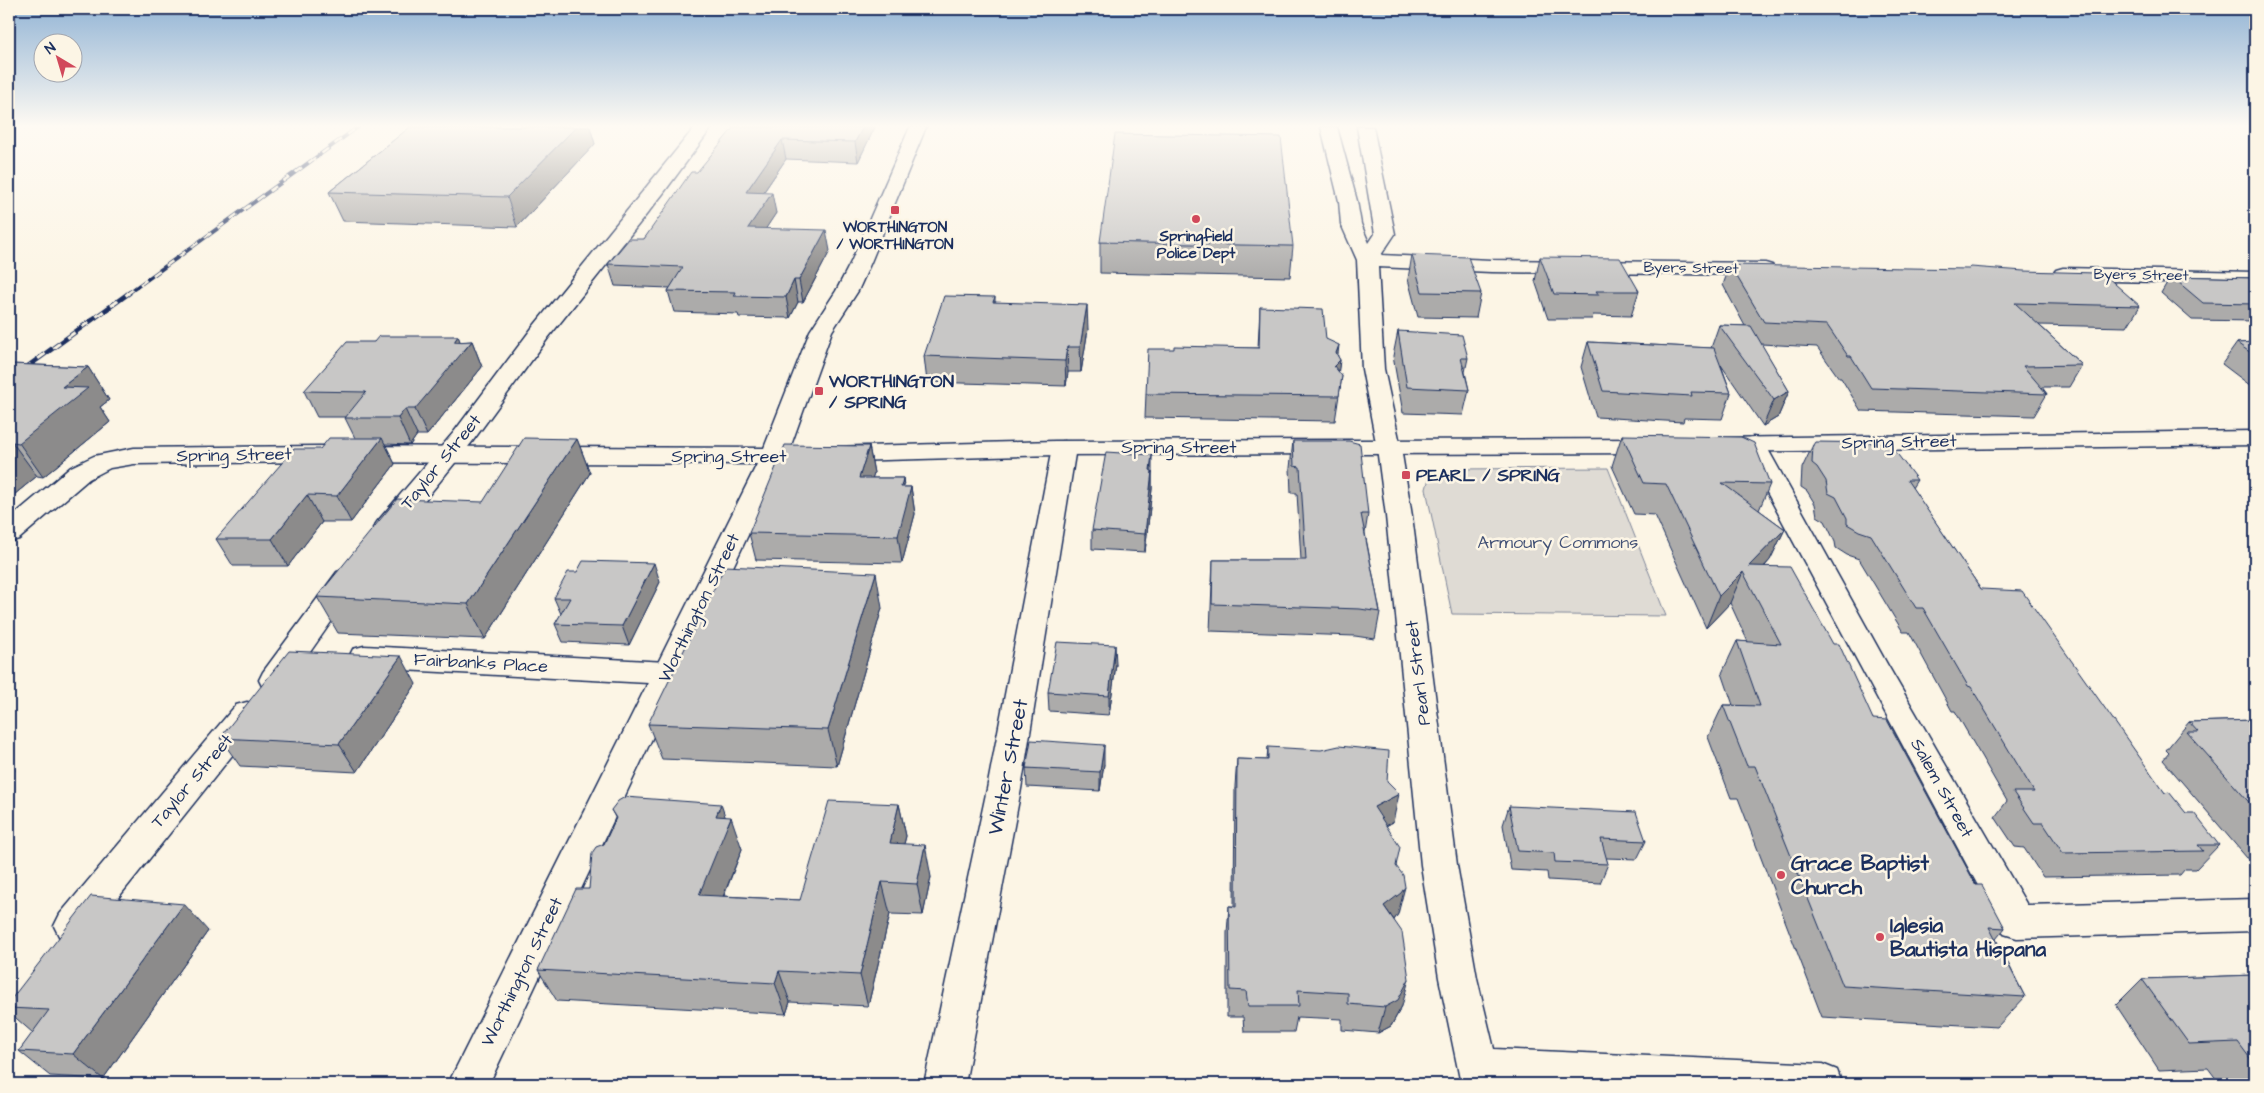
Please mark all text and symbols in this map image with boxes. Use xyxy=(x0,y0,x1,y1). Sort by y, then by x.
north arrow xyxy=(32,32,82,82)
text: N xyxy=(41,38,60,59)
marker: WORTHINGTON / WORTHINGTON xyxy=(889,204,901,216)
marker: Springfield Police Dept xyxy=(1190,213,1202,225)
place label: WORTHINGTON / WORTHINGTON xyxy=(837,217,954,255)
place label: Springfield Police Dept xyxy=(1157,226,1236,264)
street label: Byers Street xyxy=(1643,257,1739,280)
street label: Byers Street xyxy=(2093,264,2189,287)
place label: WORTHINGTON / SPRING xyxy=(828,369,955,415)
marker: WORTHINGTON / SPRING xyxy=(813,385,825,397)
street label: Taylor Street xyxy=(395,409,488,516)
street label: Spring Street xyxy=(1841,428,1958,457)
street label: Spring Street xyxy=(1121,435,1237,461)
street label: Spring Street xyxy=(176,441,293,470)
street label: Spring Street xyxy=(671,444,787,470)
place label: PEARL / SPRING xyxy=(1416,463,1560,488)
marker: PEARL / SPRING xyxy=(1400,469,1412,481)
street label: Worthington Street xyxy=(652,528,747,687)
park label: Armoury Commons xyxy=(1478,530,1638,556)
street label: Pearl Street xyxy=(1399,618,1437,727)
street label: Fairbanks Place xyxy=(413,647,549,679)
street label: Winter Street xyxy=(981,696,1036,838)
street label: Taylor Street xyxy=(145,728,240,834)
street label: Salem Street xyxy=(1904,734,1980,843)
place label: Grace Baptist Church xyxy=(1791,849,1929,902)
marker: Grace Baptist Church xyxy=(1775,869,1787,881)
street label: Worthington Street xyxy=(475,892,570,1051)
place label: Iglesia Bautista Hispana xyxy=(1890,911,2046,965)
marker: Iglesia Bautista Hispana xyxy=(1874,931,1886,943)

